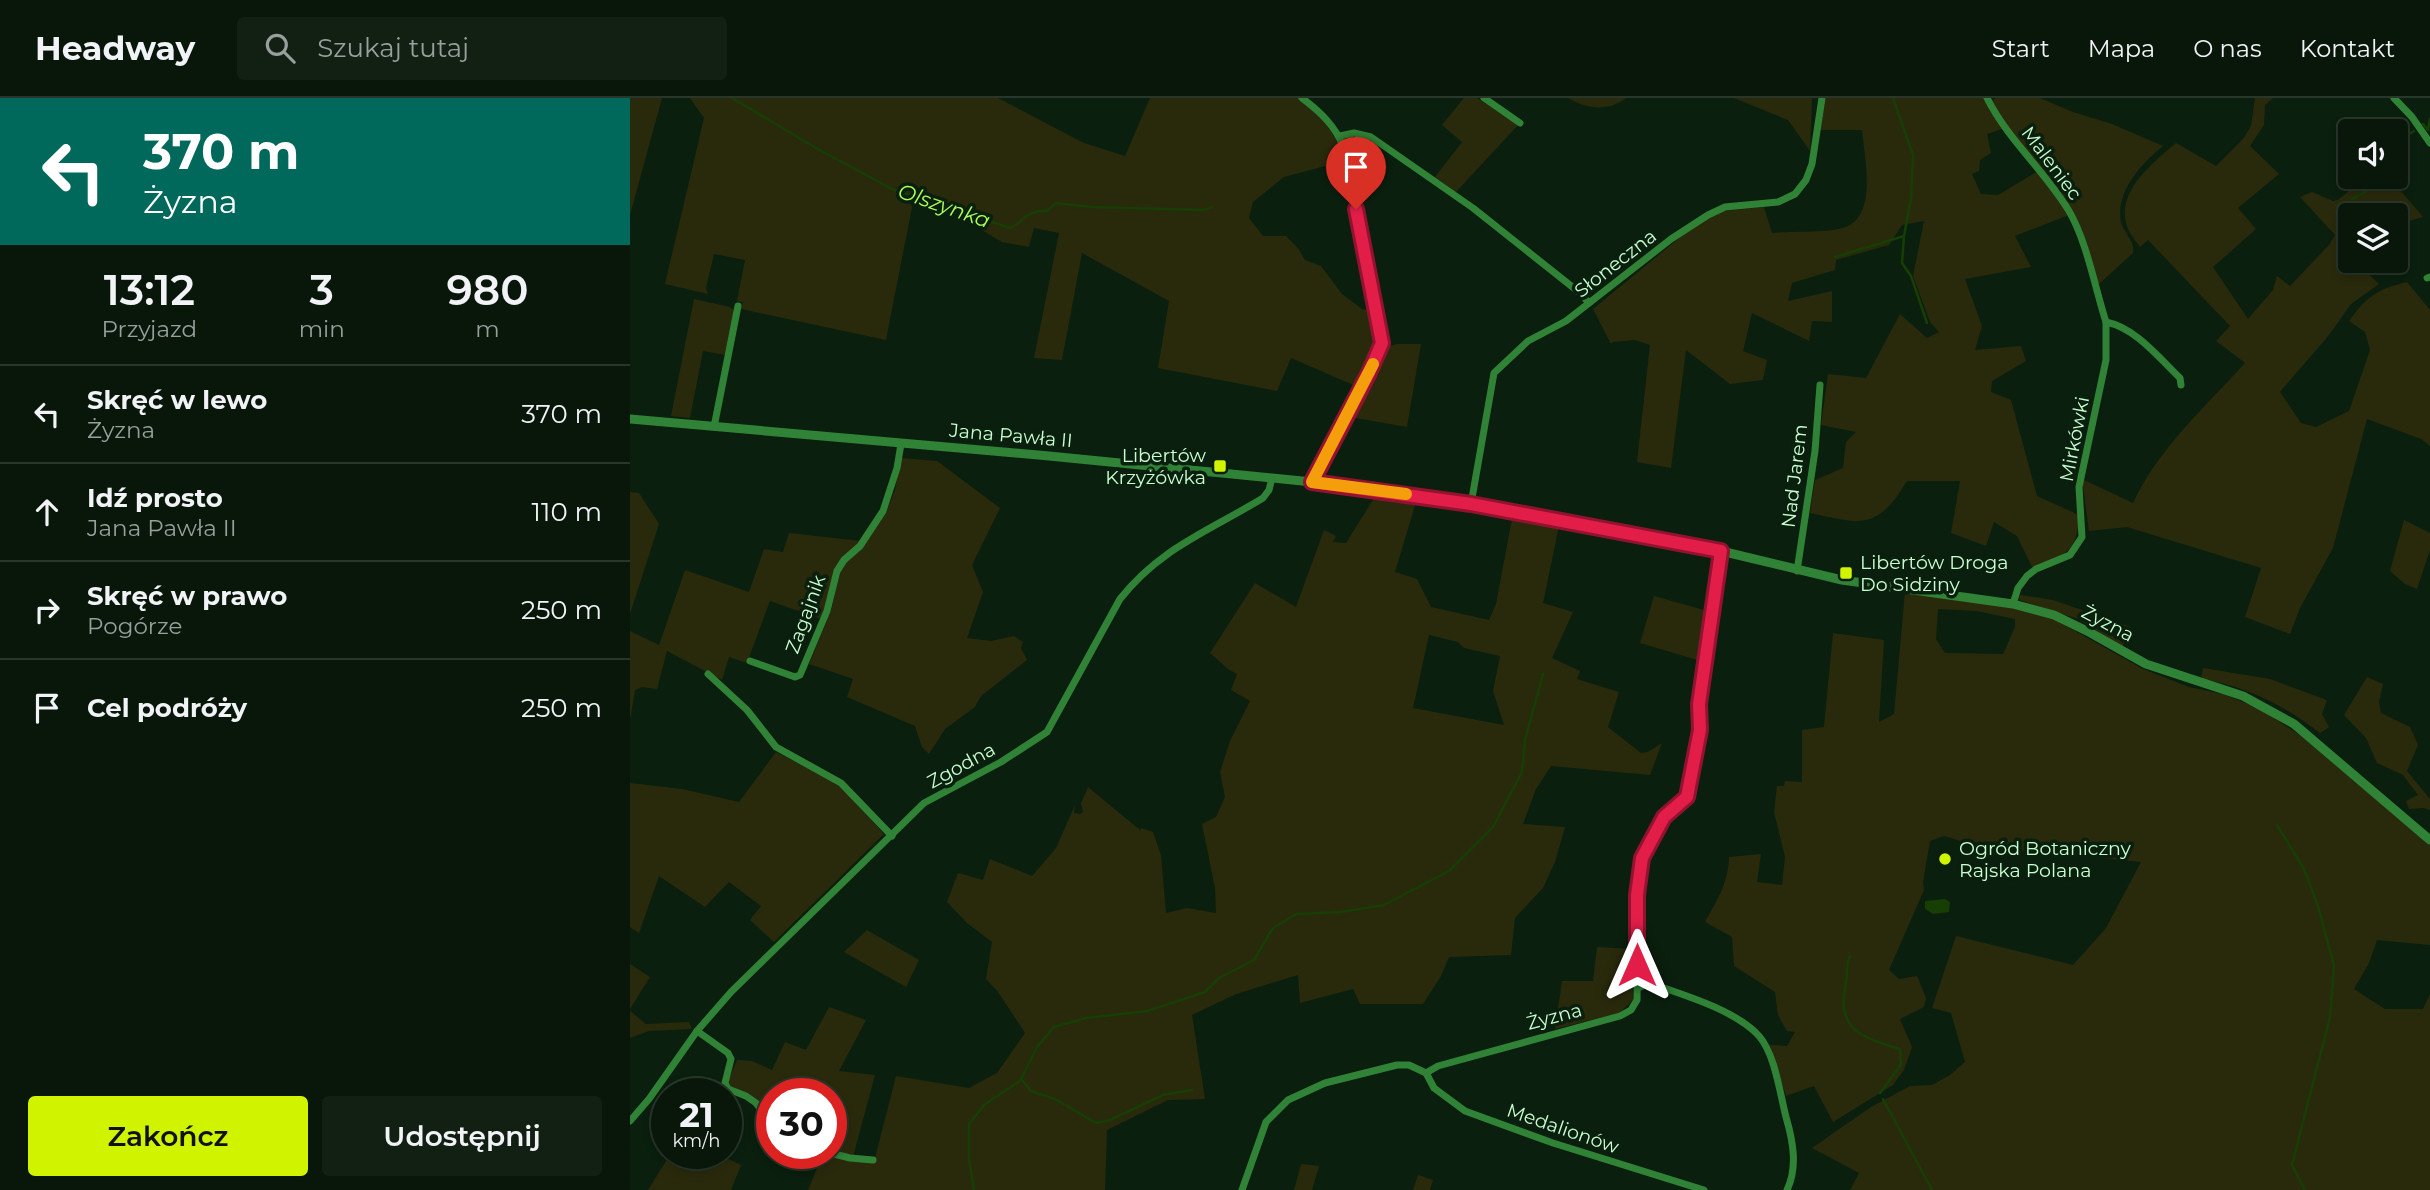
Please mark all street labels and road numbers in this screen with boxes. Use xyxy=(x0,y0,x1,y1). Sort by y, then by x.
street label: Maleniec xyxy=(2017,122,2087,205)
street label: Słoneczna xyxy=(1570,224,1661,302)
street label: Mirkówki xyxy=(2055,394,2094,484)
street label: Jana Pawła II xyxy=(947,419,1074,452)
street label: Nad Jarem xyxy=(1777,423,1812,529)
street label: Zagajnik xyxy=(781,571,831,657)
street label: Żyzna xyxy=(2078,600,2138,647)
street label: Zgodna xyxy=(923,737,999,793)
street label: Żyzna xyxy=(1524,998,1584,1035)
street label: Medalionów xyxy=(1504,1099,1622,1158)

